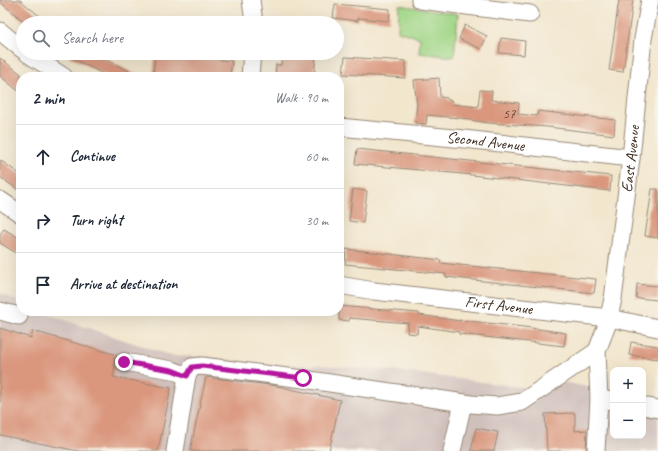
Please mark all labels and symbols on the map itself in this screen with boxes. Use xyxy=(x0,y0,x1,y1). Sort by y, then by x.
house number: 57 xyxy=(503,105,516,122)
street label: East Avenue xyxy=(617,123,644,193)
street label: Second Avenue xyxy=(445,127,527,156)
street label: First Avenue xyxy=(464,292,535,319)
route end xyxy=(115,353,133,371)
route start xyxy=(294,369,312,387)

